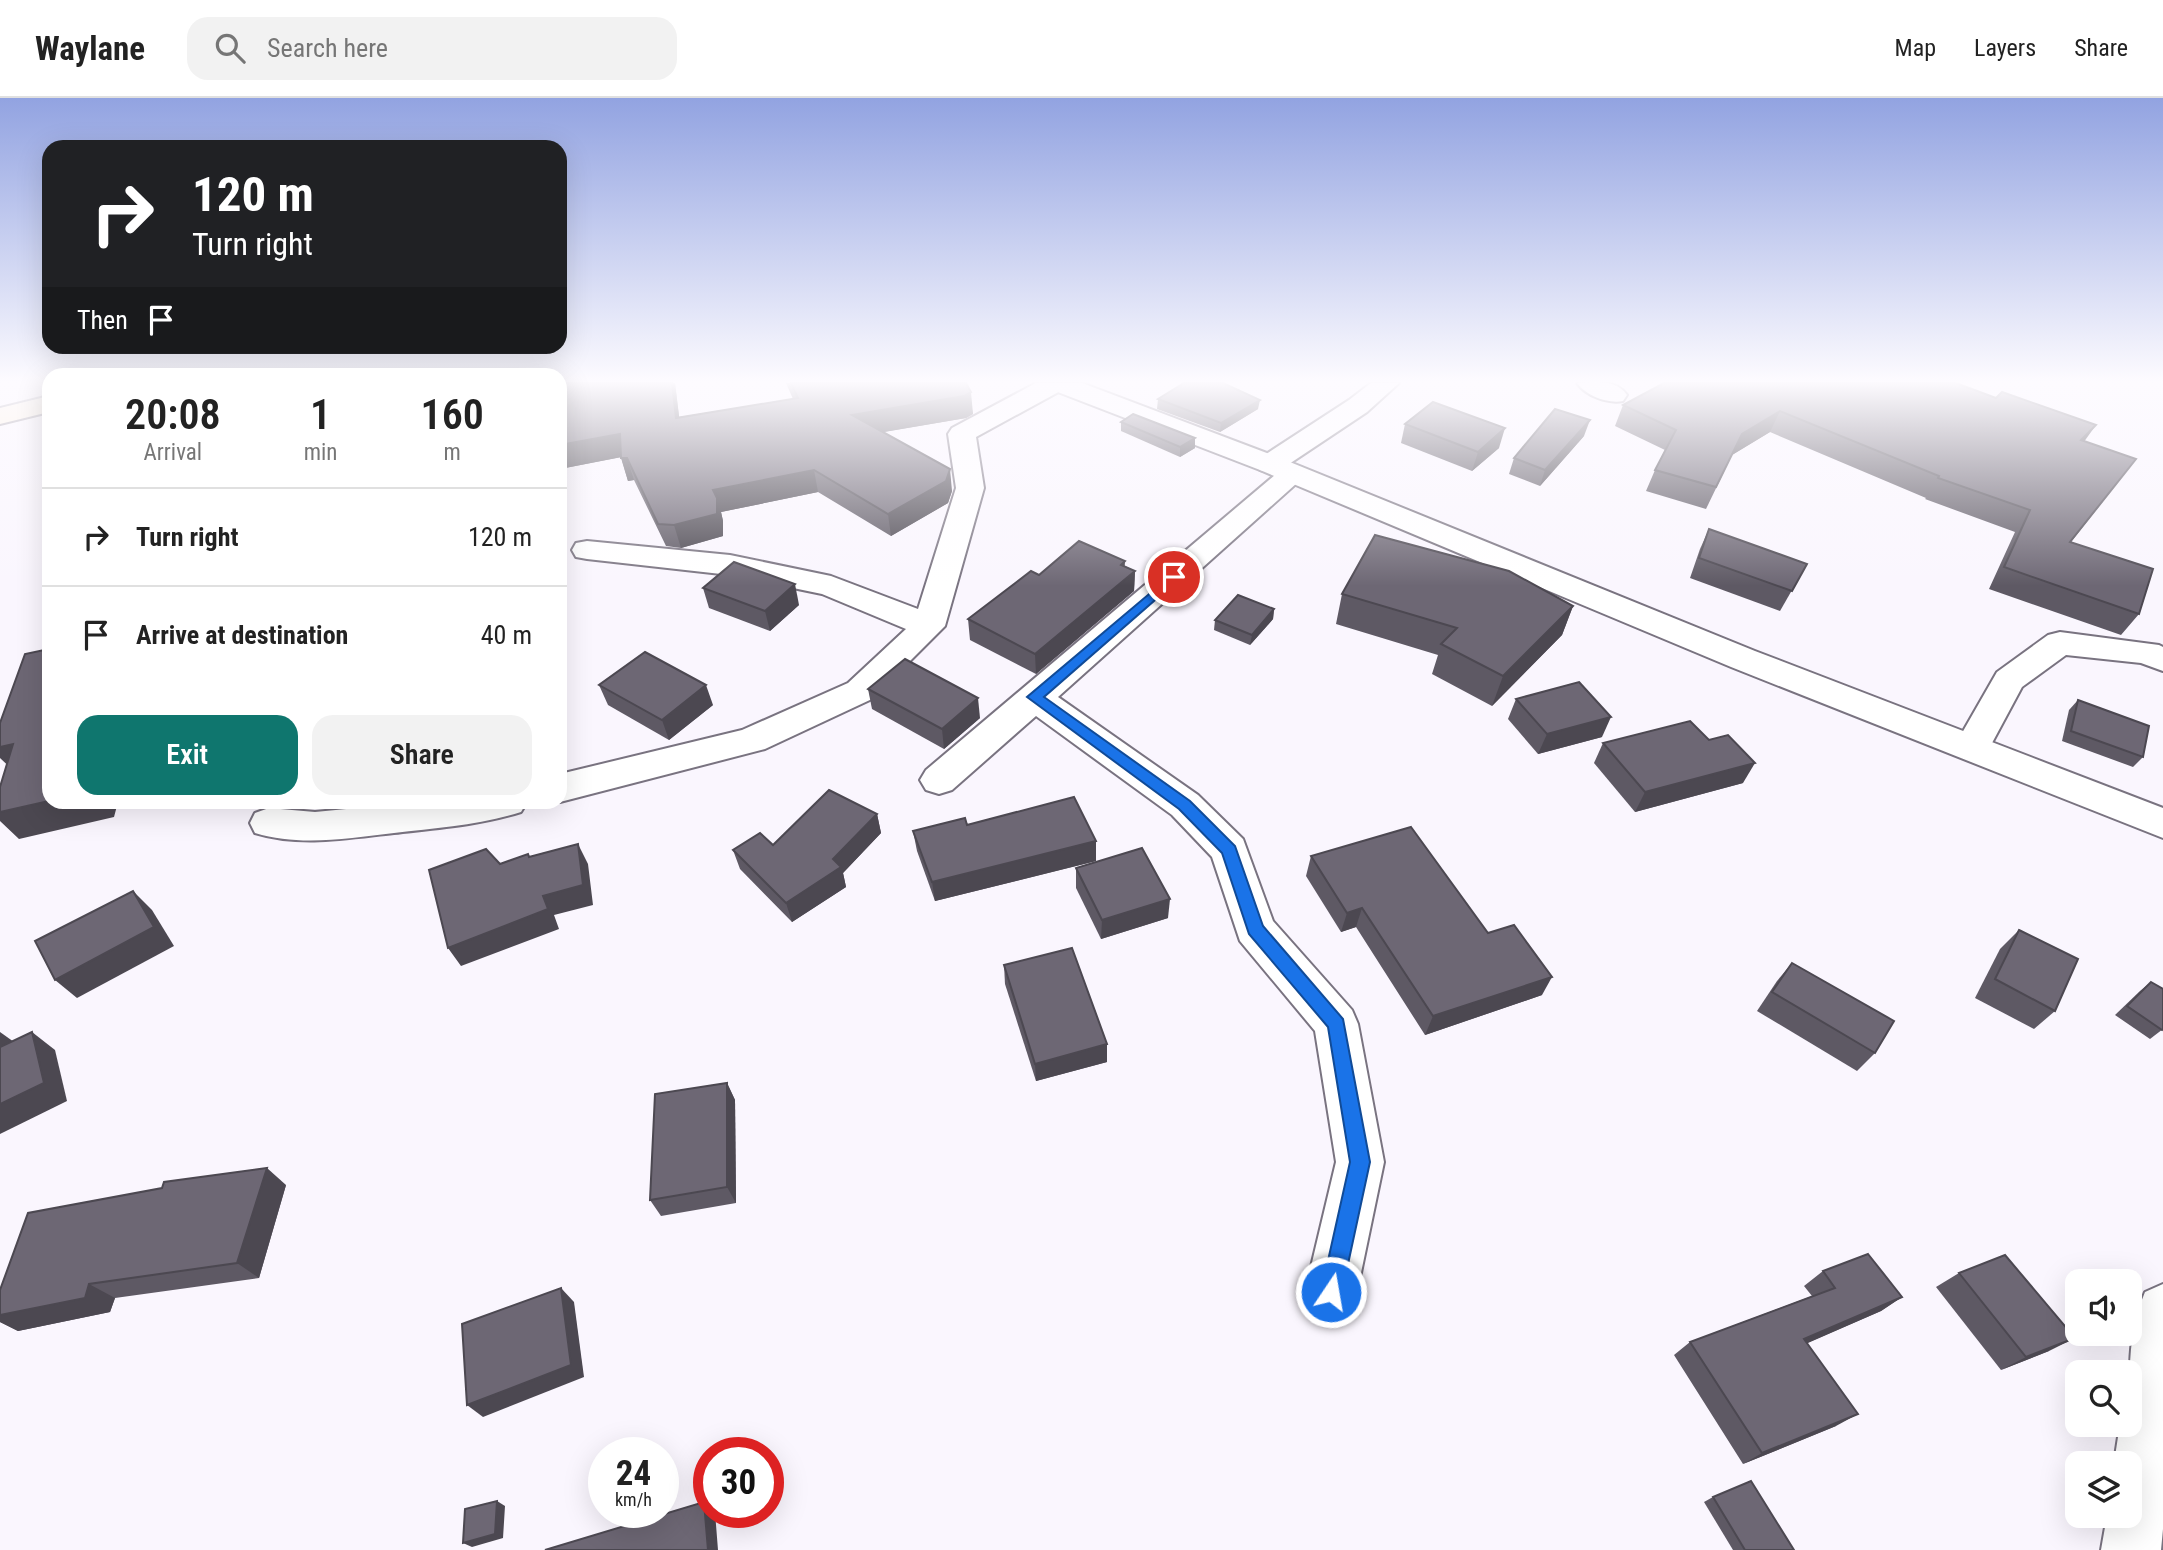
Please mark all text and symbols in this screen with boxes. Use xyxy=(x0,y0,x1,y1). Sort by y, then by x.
search box xyxy=(187,17,677,80)
text: Waylane xyxy=(35,29,145,68)
icon: search xyxy=(211,29,249,67)
text: Search here xyxy=(267,33,388,63)
text: Map xyxy=(1895,34,1936,62)
text: Layers xyxy=(1974,34,2036,62)
text: Share xyxy=(2074,34,2128,62)
text: 120 m xyxy=(192,166,314,223)
icon: right xyxy=(77,168,168,259)
text: Turn right xyxy=(192,225,313,263)
icon: arrive xyxy=(142,301,180,339)
text: Then xyxy=(77,305,128,335)
text: 20:08 xyxy=(125,390,221,439)
text: 1 xyxy=(310,390,331,439)
text: 160 xyxy=(421,390,484,439)
text: Arrival xyxy=(144,439,202,466)
text: min xyxy=(304,439,337,466)
text: m xyxy=(444,439,461,466)
icon: right xyxy=(77,518,115,556)
text: Turn right xyxy=(136,522,238,552)
text: 120 m xyxy=(468,522,532,552)
pin xyxy=(1144,547,1204,607)
icon: arrive xyxy=(1155,558,1193,596)
icon: arrive xyxy=(77,616,115,654)
text: Arrive at destination xyxy=(136,620,348,650)
text: 40 m xyxy=(481,620,532,650)
button: Exit xyxy=(77,715,298,795)
button: Share xyxy=(312,715,532,795)
position arrow xyxy=(1294,1255,1368,1329)
map controls xyxy=(2065,1269,2142,1528)
button: sound xyxy=(2065,1269,2142,1346)
button: search xyxy=(2065,1360,2142,1437)
speed limit sign: 30 xyxy=(693,1437,784,1528)
button: layers xyxy=(2065,1451,2142,1528)
text: 24 xyxy=(616,1453,651,1494)
text: km/h xyxy=(615,1489,652,1510)

